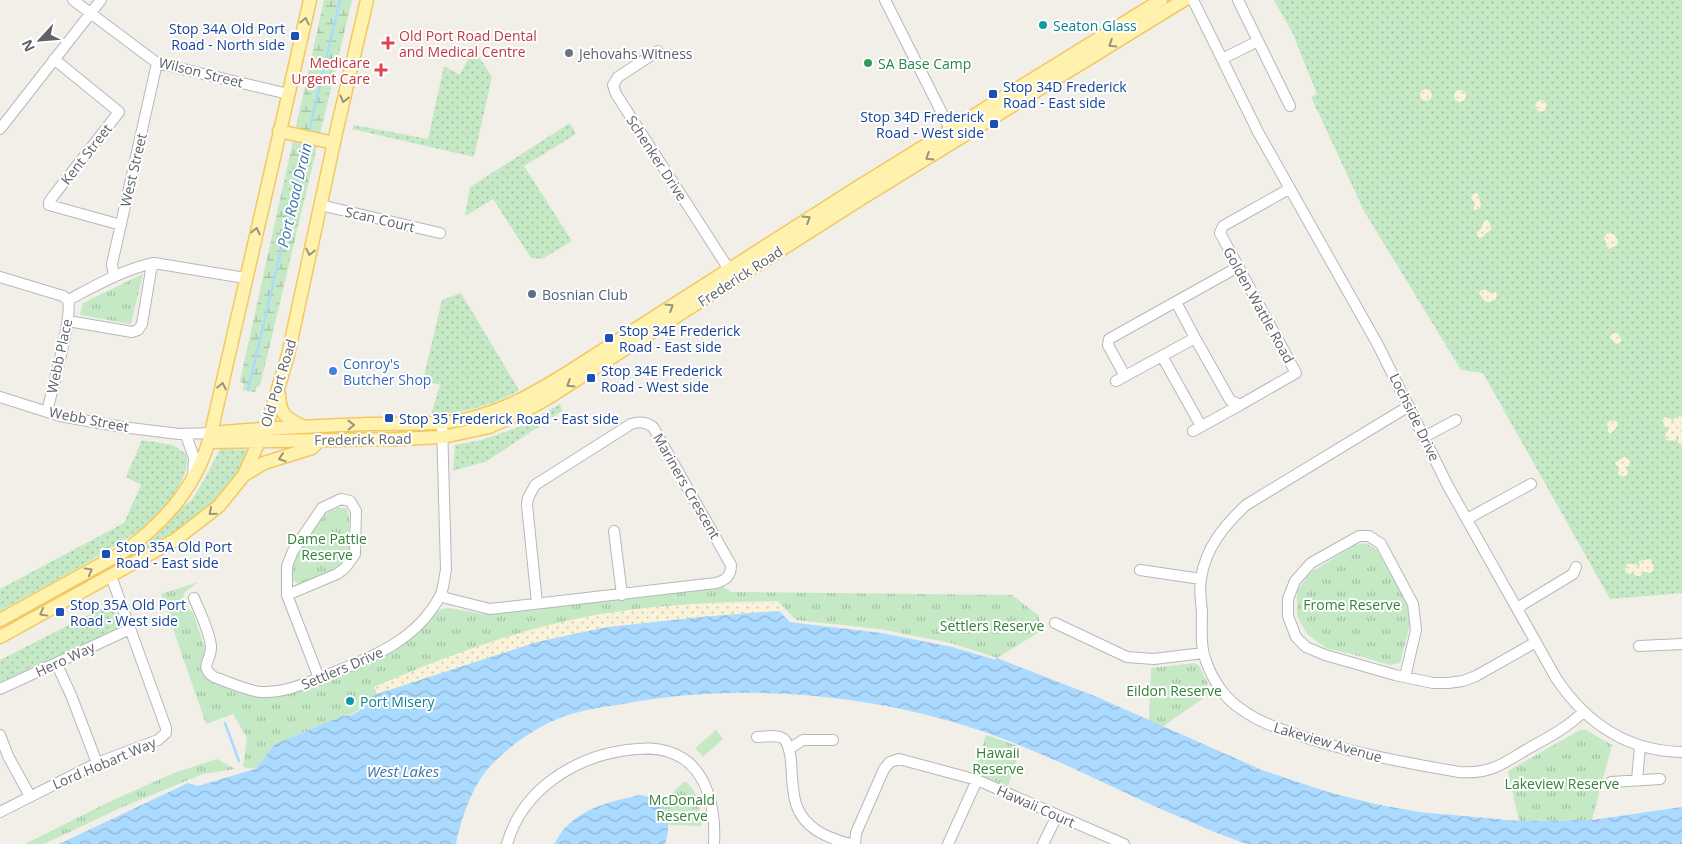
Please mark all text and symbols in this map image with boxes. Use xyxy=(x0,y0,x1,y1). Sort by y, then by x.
north arrow xyxy=(15,15,65,65)
place label: Seaton Glass xyxy=(1053,16,1137,35)
one-way arrow xyxy=(299,17,310,26)
place label: Stop 34A Old Port Road - North side xyxy=(169,19,285,54)
marker: Seaton Glass xyxy=(1037,19,1049,31)
place label: Old Port Road Dental and Medical Centre xyxy=(399,26,537,61)
marker: Stop 34A Old Port Road - North side xyxy=(289,30,301,42)
marker: Old Port Road Dental and Medical Centre xyxy=(381,36,395,50)
text: N xyxy=(17,37,39,55)
one-way arrow xyxy=(1109,38,1118,47)
place label: Jehovahs Witness xyxy=(577,44,693,63)
marker: Jehovahs Witness xyxy=(563,47,575,59)
street label: Wilson Street xyxy=(157,52,245,92)
place label: Medicare Urgent Care xyxy=(291,53,370,88)
place label: SA Base Camp xyxy=(878,54,971,73)
marker: SA Base Camp xyxy=(862,57,874,69)
marker: Medicare Urgent Care xyxy=(374,63,388,77)
place label: Stop 34D Frederick Road - East side xyxy=(1003,77,1127,112)
marker: Stop 34D Frederick Road - East side xyxy=(987,88,999,100)
one-way arrow xyxy=(339,94,350,103)
place label: Stop 34D Frederick Road - West side xyxy=(860,107,985,142)
street label: Schenker Drive xyxy=(622,112,692,204)
marker: Stop 34D Frederick Road - West side xyxy=(988,118,1000,130)
street label: Kent Street xyxy=(56,119,116,189)
street label: West Street xyxy=(115,131,151,209)
water label: Port Road Drain xyxy=(272,141,316,249)
one-way arrow xyxy=(926,150,935,160)
street label: Scan Court xyxy=(343,202,417,236)
one-way arrow xyxy=(802,216,811,226)
one-way arrow xyxy=(250,226,261,235)
street label: Frederick Road xyxy=(694,241,786,311)
street label: Golden Wattle Road xyxy=(1219,244,1299,366)
one-way arrow xyxy=(305,248,316,257)
place label: Bosnian Club xyxy=(542,285,628,304)
marker: Bosnian Club xyxy=(526,288,538,300)
one-way arrow xyxy=(665,304,674,313)
street label: Webb Place xyxy=(42,317,76,395)
place label: Stop 34E Frederick Road - East side xyxy=(619,321,741,356)
marker: Stop 34E Frederick Road - East side xyxy=(603,332,615,344)
street label: Old Port Road xyxy=(256,337,300,429)
place label: Conroy's Butcher Shop xyxy=(343,354,431,389)
place label: Stop 34E Frederick Road - West side xyxy=(601,361,723,396)
marker: Conroy's Butcher Shop xyxy=(327,365,339,377)
street label: Lochside Drive xyxy=(1386,370,1445,464)
marker: Stop 34E Frederick Road - West side xyxy=(585,372,597,384)
one-way arrow xyxy=(567,378,576,388)
one-way arrow xyxy=(216,381,227,390)
street label: Webb Street xyxy=(48,402,130,436)
place label: Stop 35 Frederick Road - East side xyxy=(399,409,619,428)
marker: Stop 35 Frederick Road - East side xyxy=(383,412,395,424)
one-way arrow xyxy=(348,420,355,430)
street label: Frederick Road xyxy=(314,429,412,449)
street label: Mariners Crescent xyxy=(649,430,725,542)
one-way arrow xyxy=(278,452,287,462)
one-way arrow xyxy=(209,506,218,514)
park label: Dame Pattie Reserve xyxy=(287,529,367,564)
place label: Stop 35A Old Port Road - East side xyxy=(116,537,232,572)
marker: Stop 35A Old Port Road - East side xyxy=(100,548,112,560)
one-way arrow xyxy=(83,567,92,577)
place label: Stop 35A Old Port Road - West side xyxy=(70,595,186,630)
park label: Frome Reserve xyxy=(1303,595,1401,614)
marker: Stop 35A Old Port Road - West side xyxy=(54,606,66,618)
one-way arrow xyxy=(39,607,48,617)
park label: Settlers Reserve xyxy=(940,616,1044,635)
street label: Hero Way xyxy=(32,637,99,681)
street label: Settlers Drive xyxy=(298,642,386,694)
park label: Eildon Reserve xyxy=(1126,681,1222,700)
place label: Port Misery xyxy=(360,692,436,711)
marker: Port Misery xyxy=(344,695,356,707)
street label: Lakeview Avenue xyxy=(1272,717,1385,767)
street label: Lord Hobart Way xyxy=(49,732,160,793)
park label: Hawaii Reserve xyxy=(972,743,1024,778)
water label: West Lakes xyxy=(367,761,440,781)
park label: Lakeview Reserve xyxy=(1505,774,1620,793)
street label: Hawaii Court xyxy=(994,780,1078,832)
park label: McDonald Reserve xyxy=(649,790,715,825)

